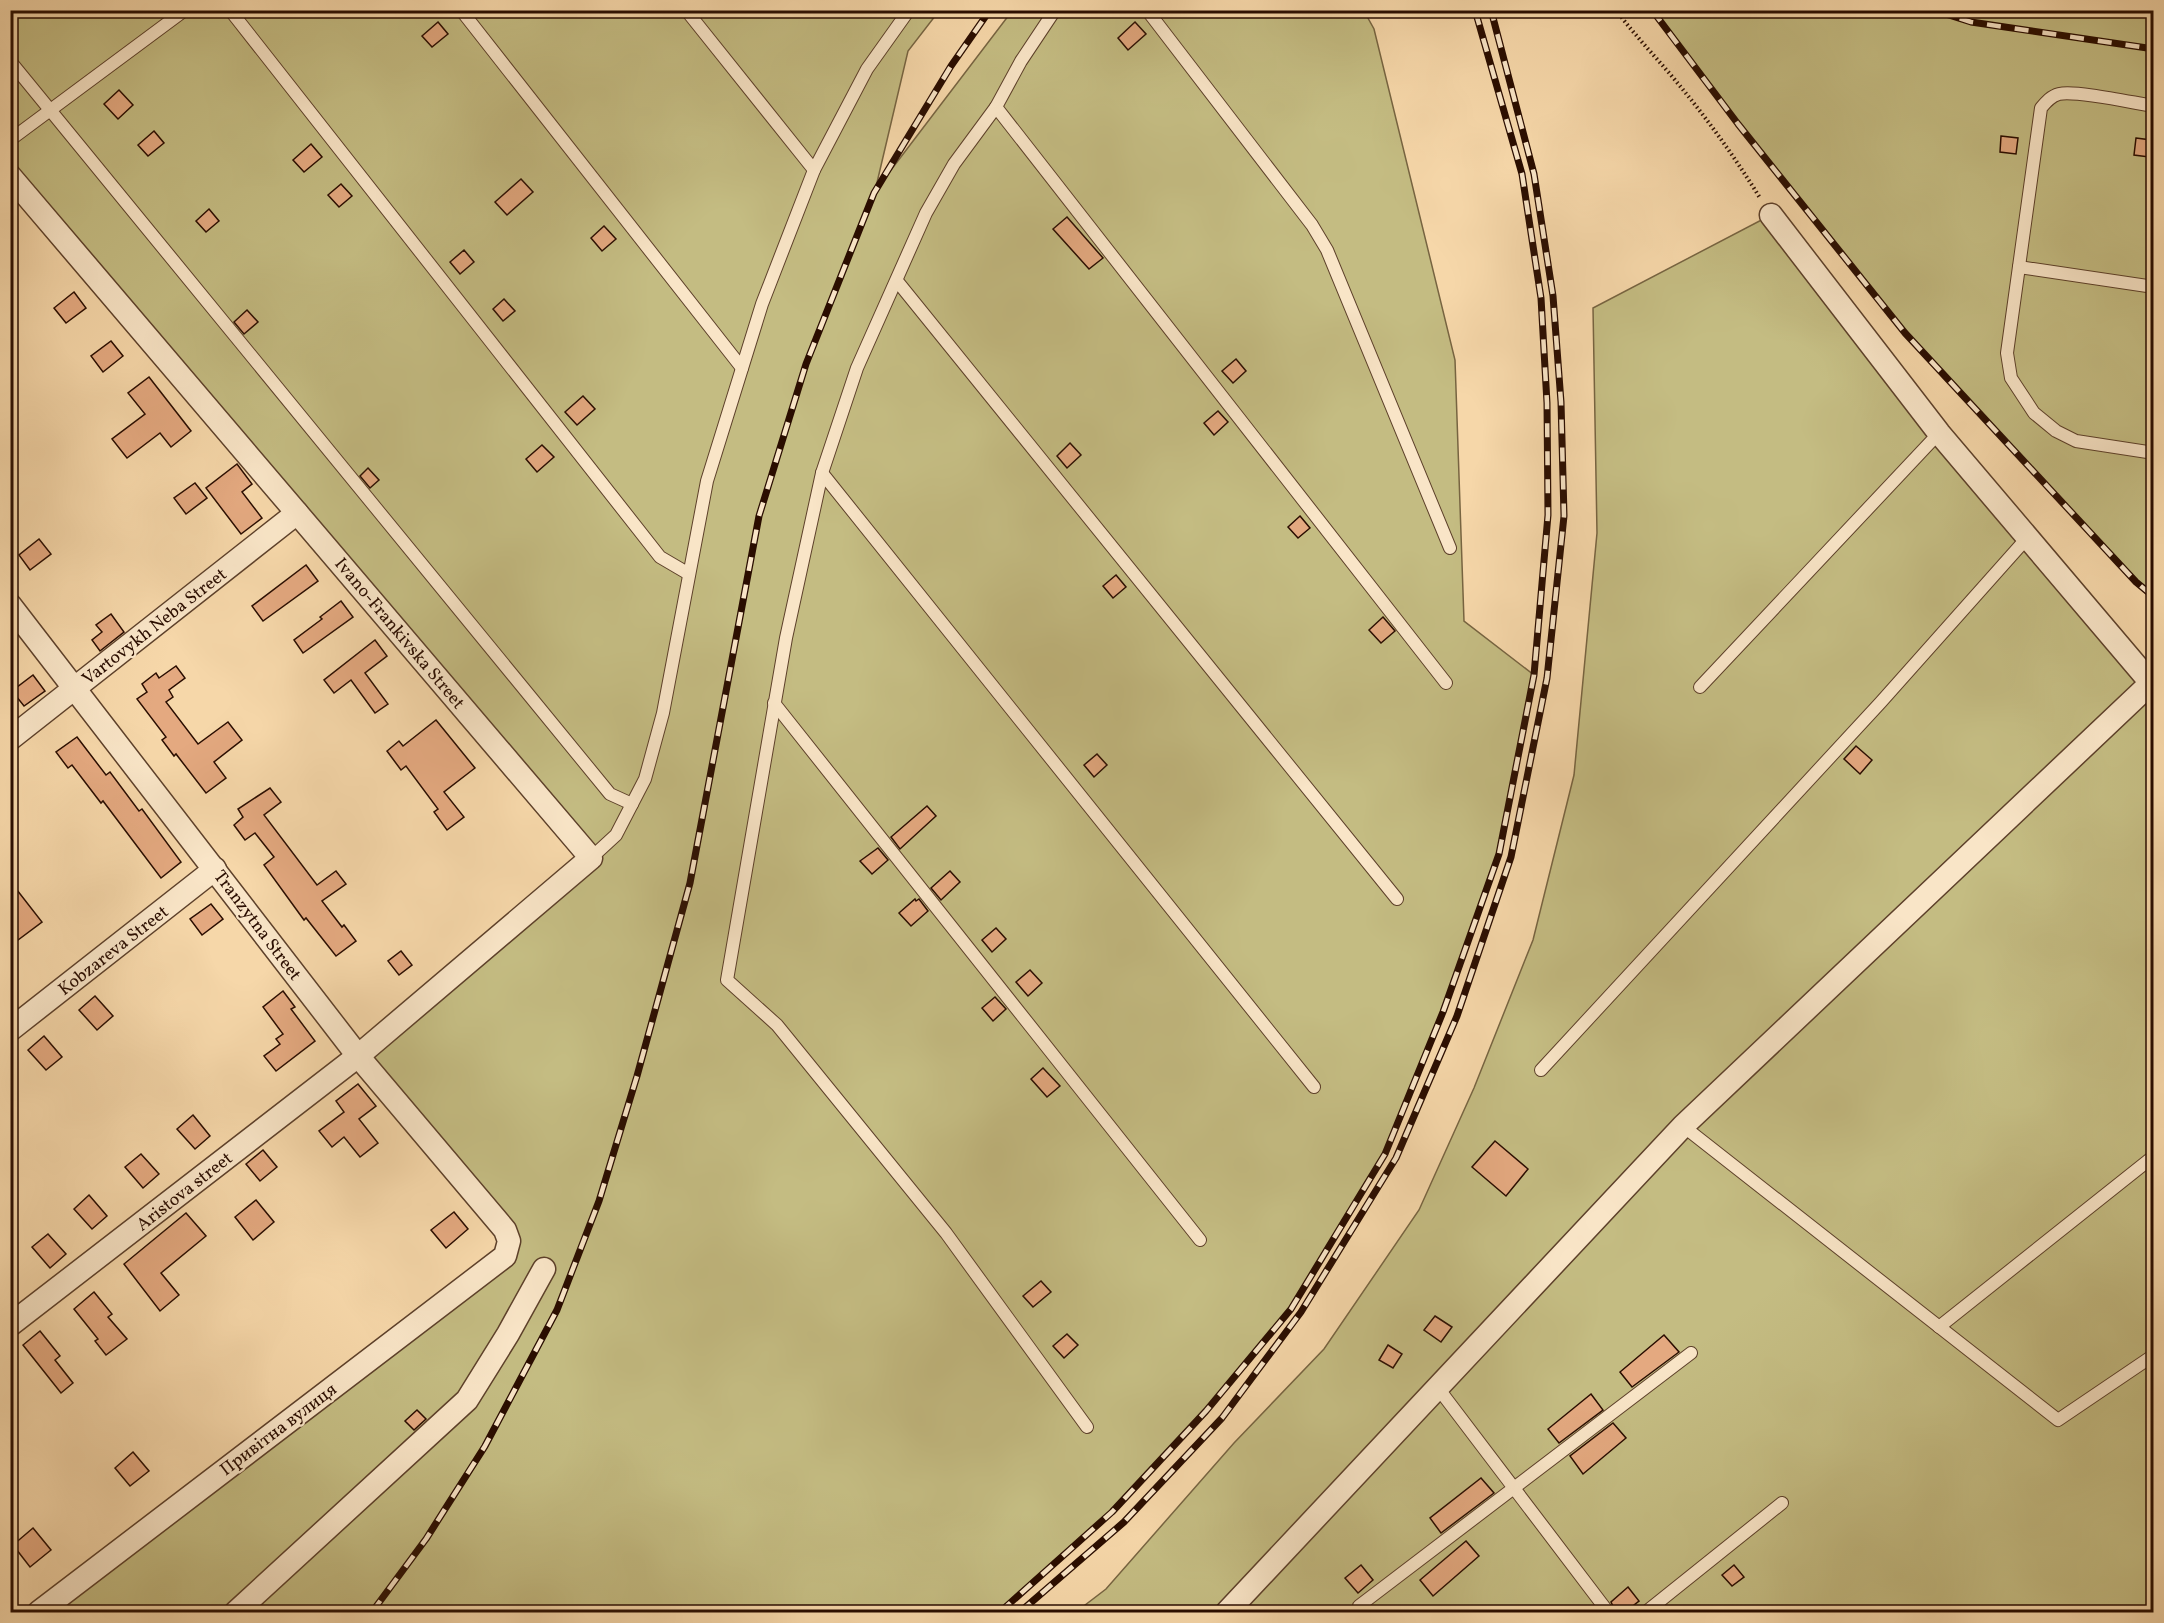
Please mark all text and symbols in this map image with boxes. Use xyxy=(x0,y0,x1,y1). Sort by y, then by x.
street label: Ivano-Frankivska Street xyxy=(328,553,470,715)
street label: Vartovykh Neba Street xyxy=(77,563,233,692)
street label: Tranzytna Street xyxy=(207,865,307,986)
street label: Kobzareva Street xyxy=(53,900,174,1002)
street label: Aristova street xyxy=(132,1147,238,1238)
street label: Привітна вулиця xyxy=(215,1378,343,1483)

